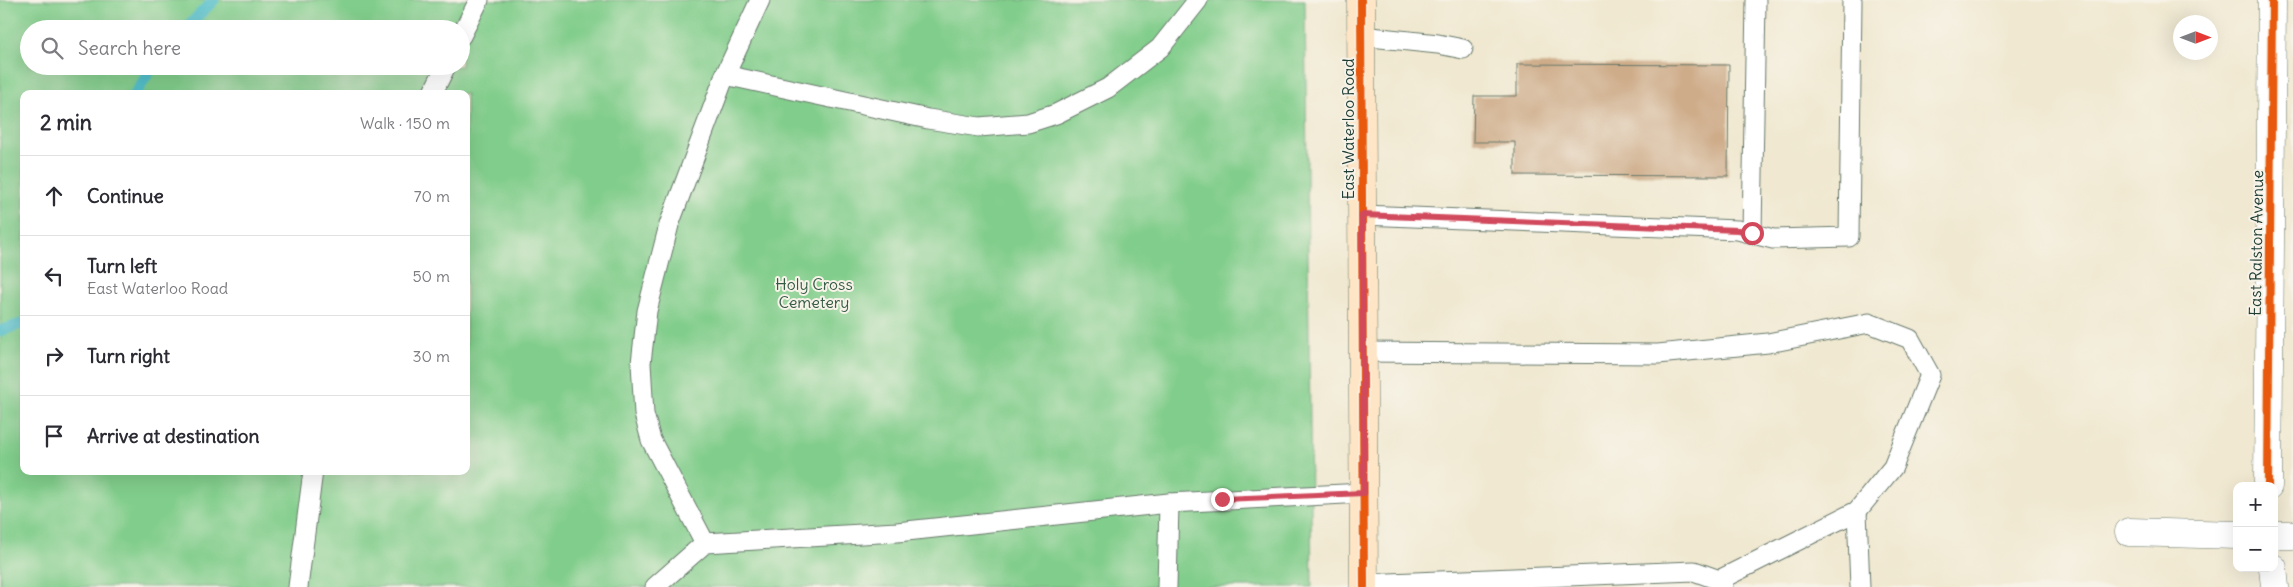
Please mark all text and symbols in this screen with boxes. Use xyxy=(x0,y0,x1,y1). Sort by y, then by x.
north arrow xyxy=(2173,15,2218,60)
search box xyxy=(20,20,470,75)
icon: search xyxy=(38,34,66,62)
text: Search here xyxy=(78,36,181,60)
street label: East Waterloo Road xyxy=(1338,58,1358,200)
text: 2 min xyxy=(40,109,92,136)
text: Walk · 150 m xyxy=(360,113,450,133)
street label: East Ralston Avenue xyxy=(2245,170,2267,316)
icon: ahead xyxy=(40,182,68,210)
text: Continue xyxy=(87,184,164,208)
text: 70 m xyxy=(414,186,450,206)
route start xyxy=(1741,222,1764,245)
text: Turn left xyxy=(87,254,157,278)
icon: left xyxy=(40,262,68,290)
text: 50 m xyxy=(412,266,450,286)
park label: Holy Cross Cemetery xyxy=(775,274,853,312)
text: East Waterloo Road xyxy=(87,278,228,298)
icon: right xyxy=(40,342,68,370)
text: Turn right xyxy=(87,344,170,368)
text: 30 m xyxy=(413,346,450,366)
icon: arrive xyxy=(40,422,68,450)
text: Arrive at destination xyxy=(87,424,260,448)
map controls xyxy=(2233,482,2278,572)
button: + xyxy=(2233,482,2278,527)
route end xyxy=(1211,488,1234,511)
button: − xyxy=(2233,527,2278,572)

